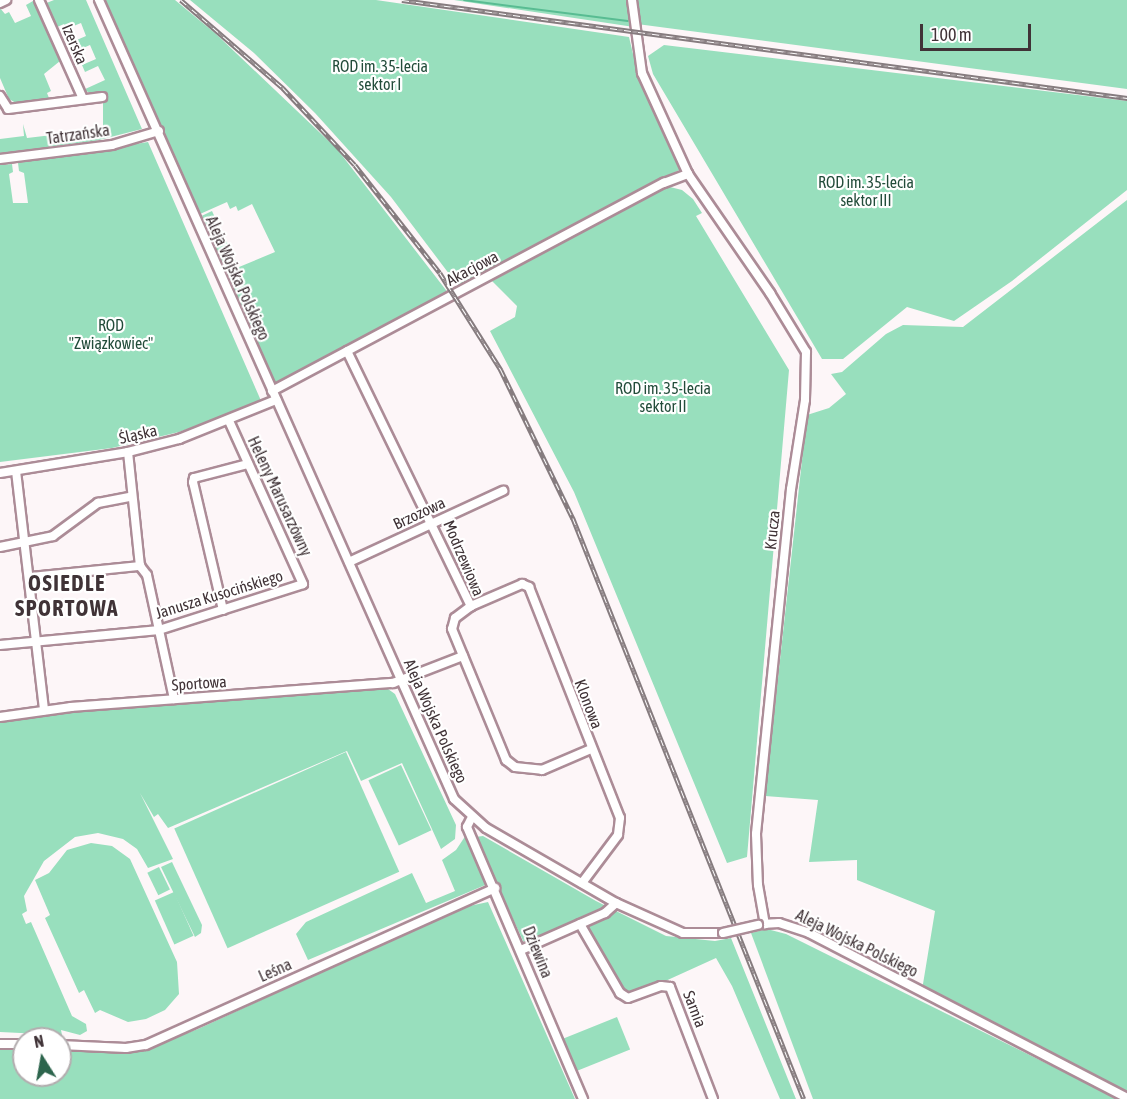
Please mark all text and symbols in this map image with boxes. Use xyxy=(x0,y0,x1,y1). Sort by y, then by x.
scale bar xyxy=(923,12,1034,50)
street label: Izerska xyxy=(58,21,92,67)
text: 100 m xyxy=(931,24,972,45)
park label: ROD im. 35-lecia sektor I xyxy=(332,56,428,94)
street label: Tatrzańska xyxy=(45,120,111,148)
park label: ROD im. 35-lecia sektor III xyxy=(818,172,914,210)
street label: Aleja Wojska Polskiego xyxy=(202,213,274,343)
street label: Akacjowa xyxy=(443,246,501,290)
park label: ROD "Związkowiec" xyxy=(69,315,153,353)
park label: ROD im. 35-lecia sektor II xyxy=(615,378,711,416)
street label: Śląska xyxy=(117,420,159,448)
street label: Heleny Marusarzówny xyxy=(244,433,316,559)
street label: Brzozowa xyxy=(390,493,448,533)
street label: Krucza xyxy=(760,509,784,551)
street label: Modrzewiowa xyxy=(439,517,489,599)
street label: Janusza Kusocińskiego xyxy=(153,565,285,623)
district label: OSIEDLE SPORTOWA xyxy=(15,570,119,622)
street label: Aleja Wojska Polskiego xyxy=(400,656,472,786)
street label: Sportowa xyxy=(171,672,227,694)
street label: Klonowa xyxy=(571,677,607,731)
street label: Aleja Wojska Polskiego xyxy=(793,905,921,981)
street label: Dziewina xyxy=(519,923,557,981)
street label: Leśna xyxy=(255,954,295,986)
street label: Sarnia xyxy=(679,988,711,1030)
north arrow xyxy=(12,1027,72,1087)
text: N xyxy=(33,1032,45,1051)

